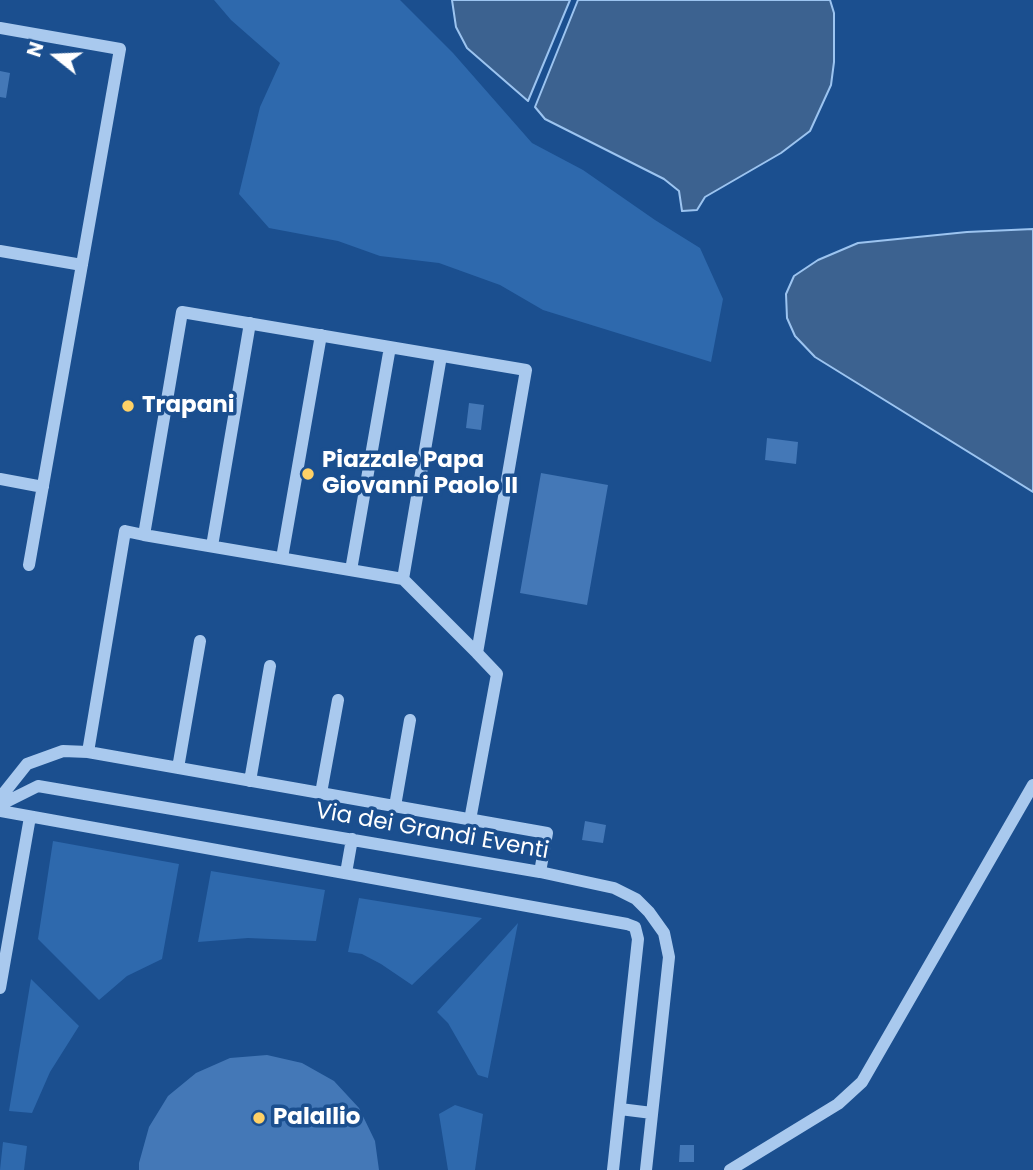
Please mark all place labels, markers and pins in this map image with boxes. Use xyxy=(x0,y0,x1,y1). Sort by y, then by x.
place label: Trapani xyxy=(142,392,235,420)
marker: Trapani xyxy=(120,398,136,414)
place label: Piazzale Papa Giovanni Paolo II xyxy=(322,447,518,501)
marker: Piazzale Papa Giovanni Paolo II xyxy=(300,466,316,482)
place label: PalaIlio xyxy=(273,1104,360,1132)
marker: PalaIlio xyxy=(251,1110,267,1126)

